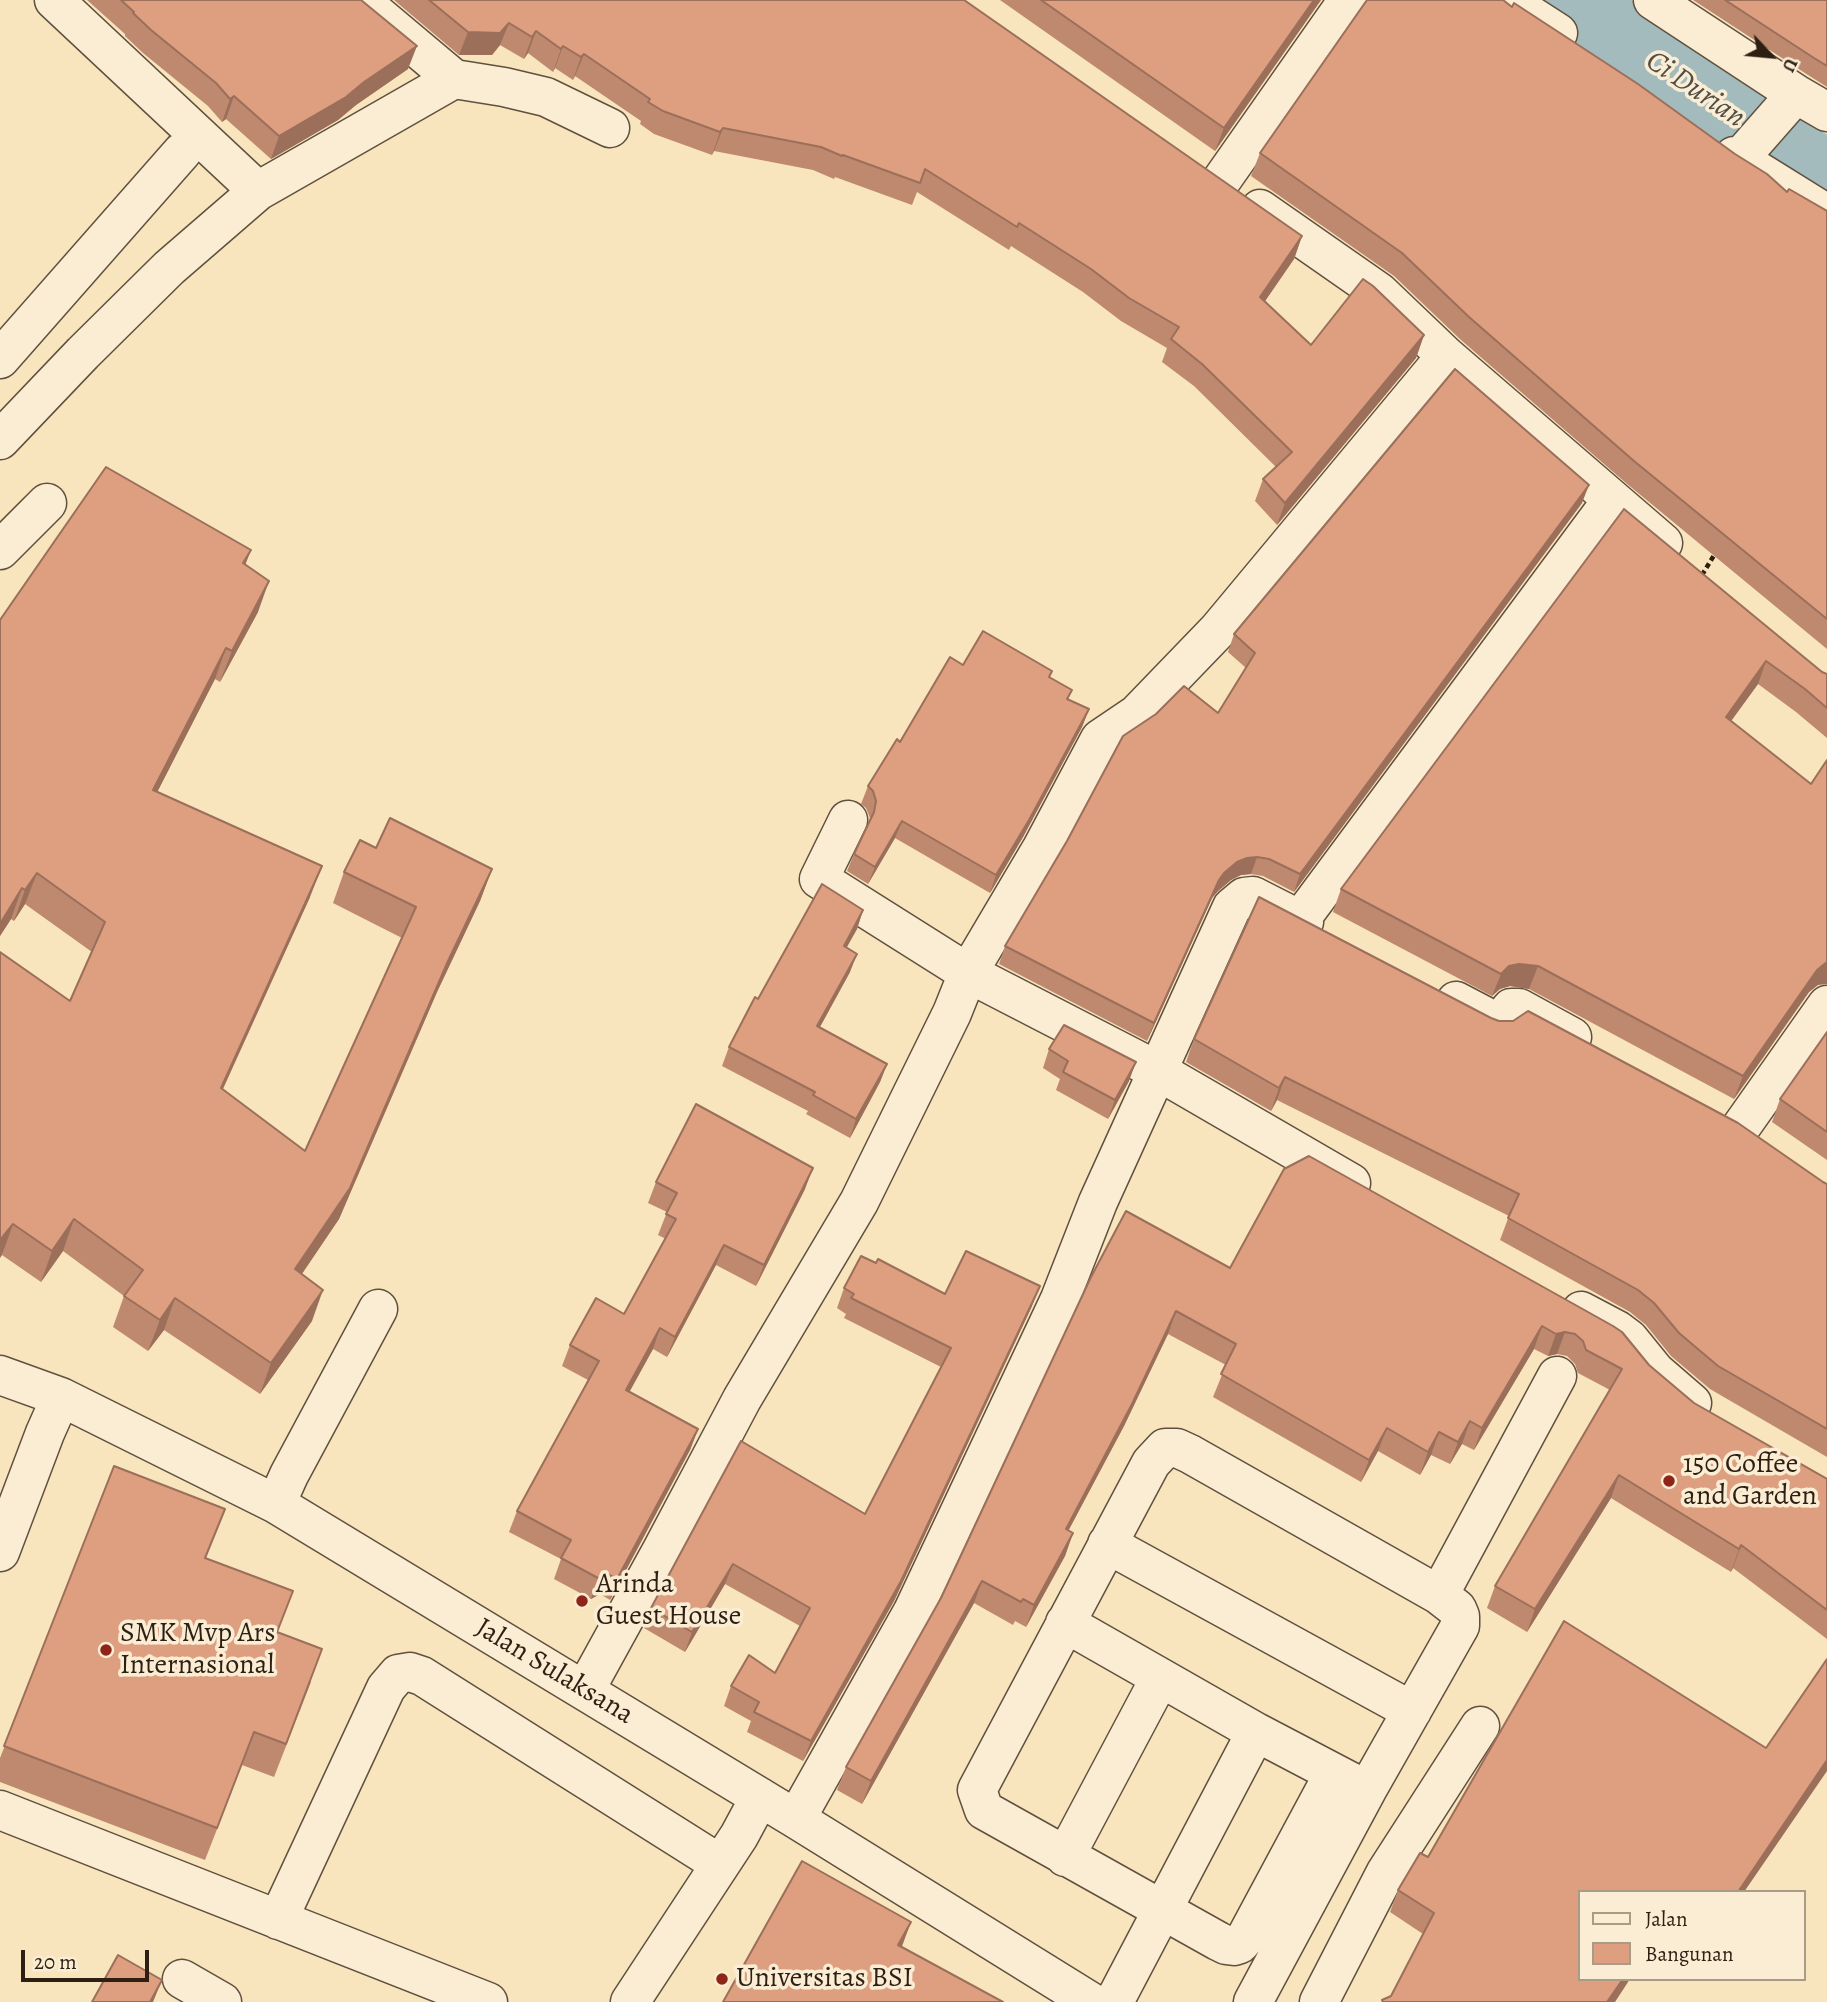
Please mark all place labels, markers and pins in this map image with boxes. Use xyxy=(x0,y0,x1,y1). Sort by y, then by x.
place label: 150 Coffee and Garden xyxy=(1683,1448,1817,1514)
marker: 150 Coffee and Garden xyxy=(1661,1473,1677,1489)
place label: Arinda Guest House xyxy=(596,1568,741,1634)
marker: Arinda Guest House xyxy=(574,1593,590,1609)
place label: SMK Mvp Ars Internasional xyxy=(120,1617,275,1683)
marker: SMK Mvp Ars Internasional xyxy=(98,1642,114,1658)
place label: Universitas BSI xyxy=(736,1962,913,1996)
marker: Universitas BSI xyxy=(714,1971,730,1987)

